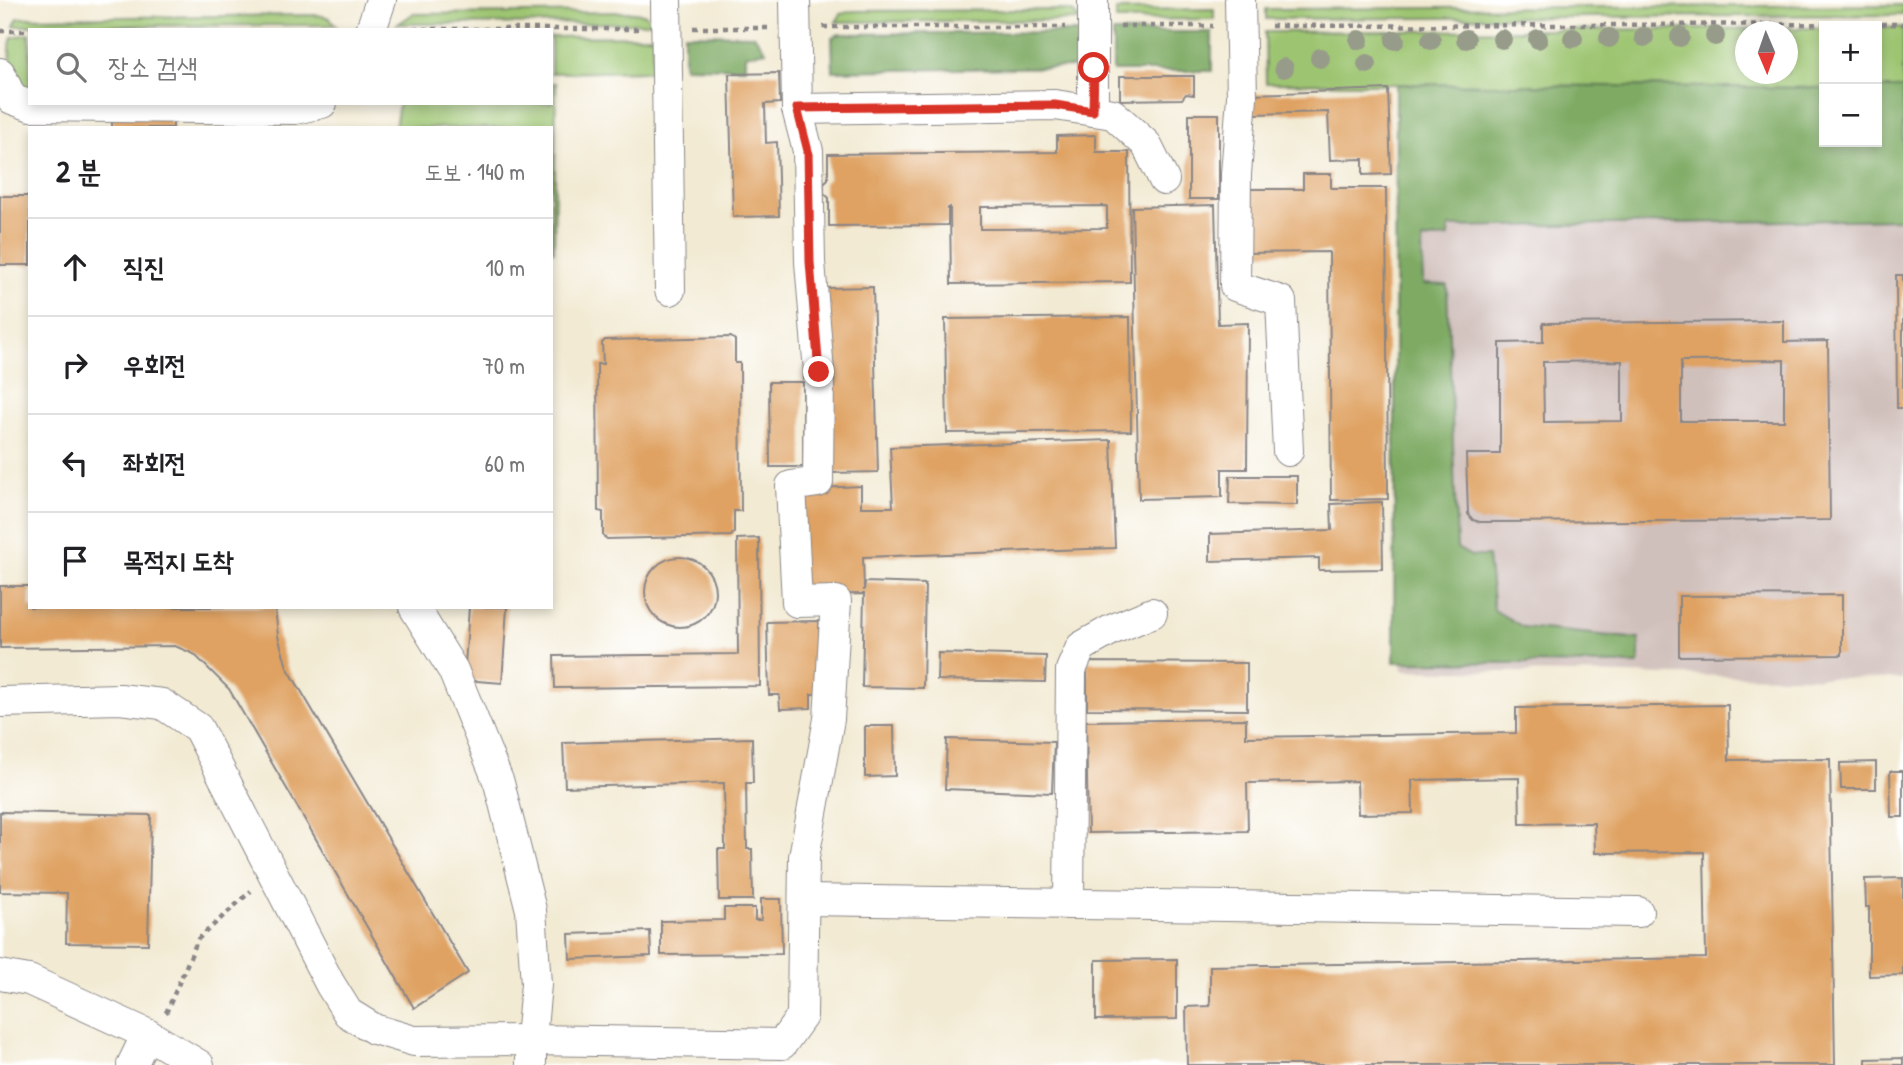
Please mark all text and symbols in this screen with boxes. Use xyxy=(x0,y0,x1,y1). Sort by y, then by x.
north arrow xyxy=(1735,21,1798,84)
map controls xyxy=(1819,21,1882,147)
button: + xyxy=(1819,21,1882,84)
search box xyxy=(28,28,553,105)
icon: search xyxy=(52,48,90,86)
text: 장소 검색 xyxy=(108,49,198,84)
route start xyxy=(1078,52,1109,83)
button: − xyxy=(1819,84,1882,147)
text: 2 분 xyxy=(56,151,101,191)
text: 도보 · 140 m xyxy=(425,156,525,187)
icon: ahead xyxy=(56,248,94,286)
text: 직진 xyxy=(123,249,165,284)
text: 10 m xyxy=(485,252,525,283)
icon: right xyxy=(56,346,94,384)
text: 우회전 xyxy=(123,347,186,382)
text: 70 m xyxy=(482,350,525,381)
route end xyxy=(803,356,834,387)
icon: left xyxy=(56,444,94,482)
text: 좌회전 xyxy=(123,445,186,480)
text: 60 m xyxy=(485,448,525,479)
icon: arrive xyxy=(56,542,94,580)
text: 목적지 도착 xyxy=(123,543,234,578)

